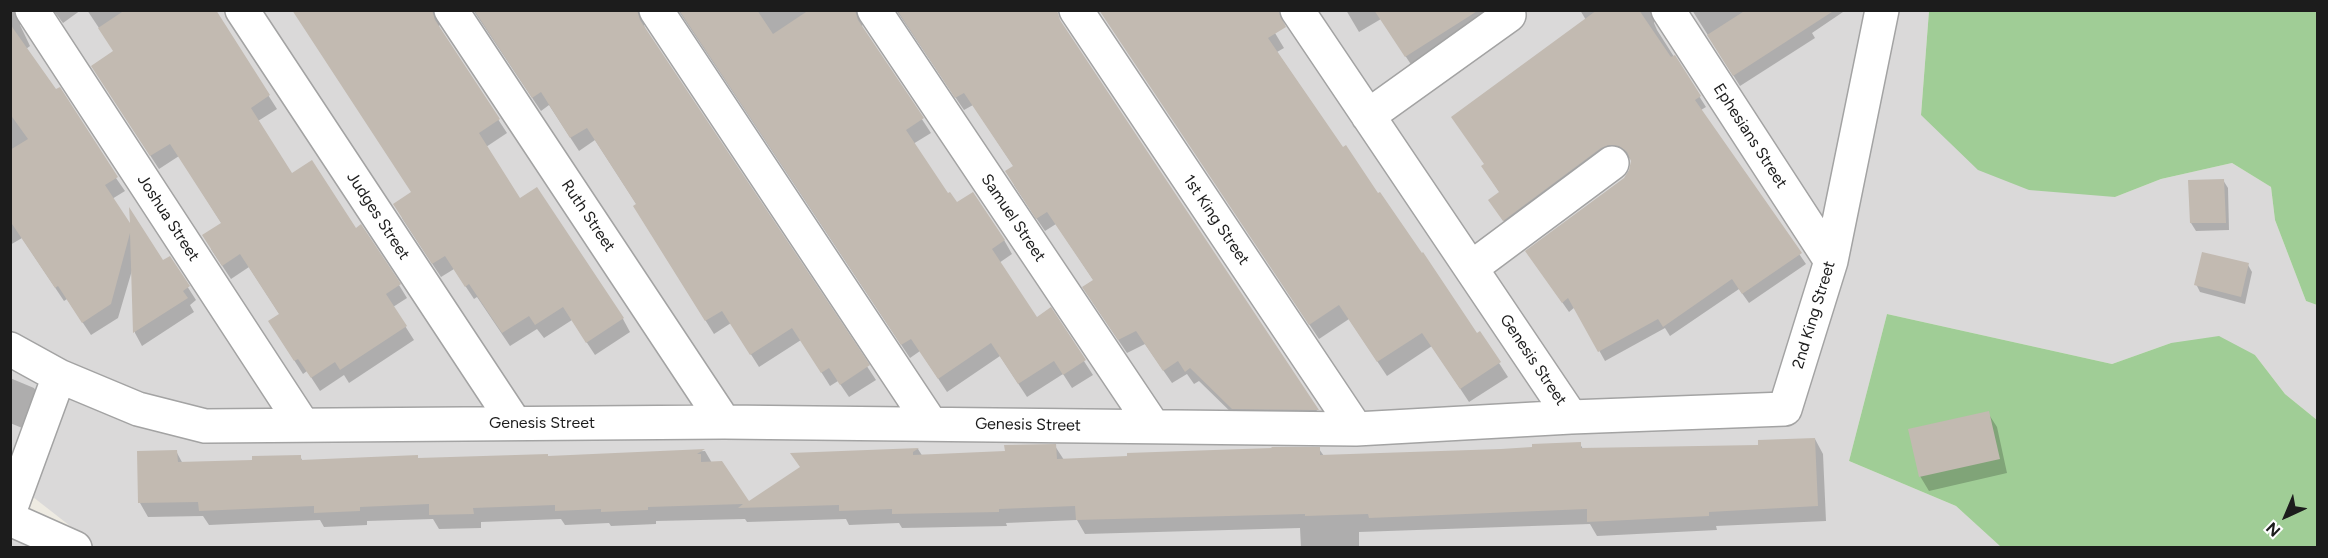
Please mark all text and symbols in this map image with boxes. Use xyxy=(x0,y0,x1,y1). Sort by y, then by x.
street label: Ephesians Street xyxy=(1709,80,1791,192)
street label: Judges Street xyxy=(342,168,414,264)
street label: Joshua Street xyxy=(133,171,203,265)
street label: Samuel Street xyxy=(977,171,1049,265)
street label: 1st King Street xyxy=(1179,171,1253,269)
street label: Ruth Street xyxy=(557,176,619,256)
street label: 2nd King Street xyxy=(1788,259,1840,371)
street label: Genesis Street xyxy=(1495,311,1571,409)
street label: Genesis Street xyxy=(489,413,595,433)
street label: Genesis Street xyxy=(975,414,1081,436)
north arrow xyxy=(2256,486,2316,546)
text: N xyxy=(2262,518,2284,540)

